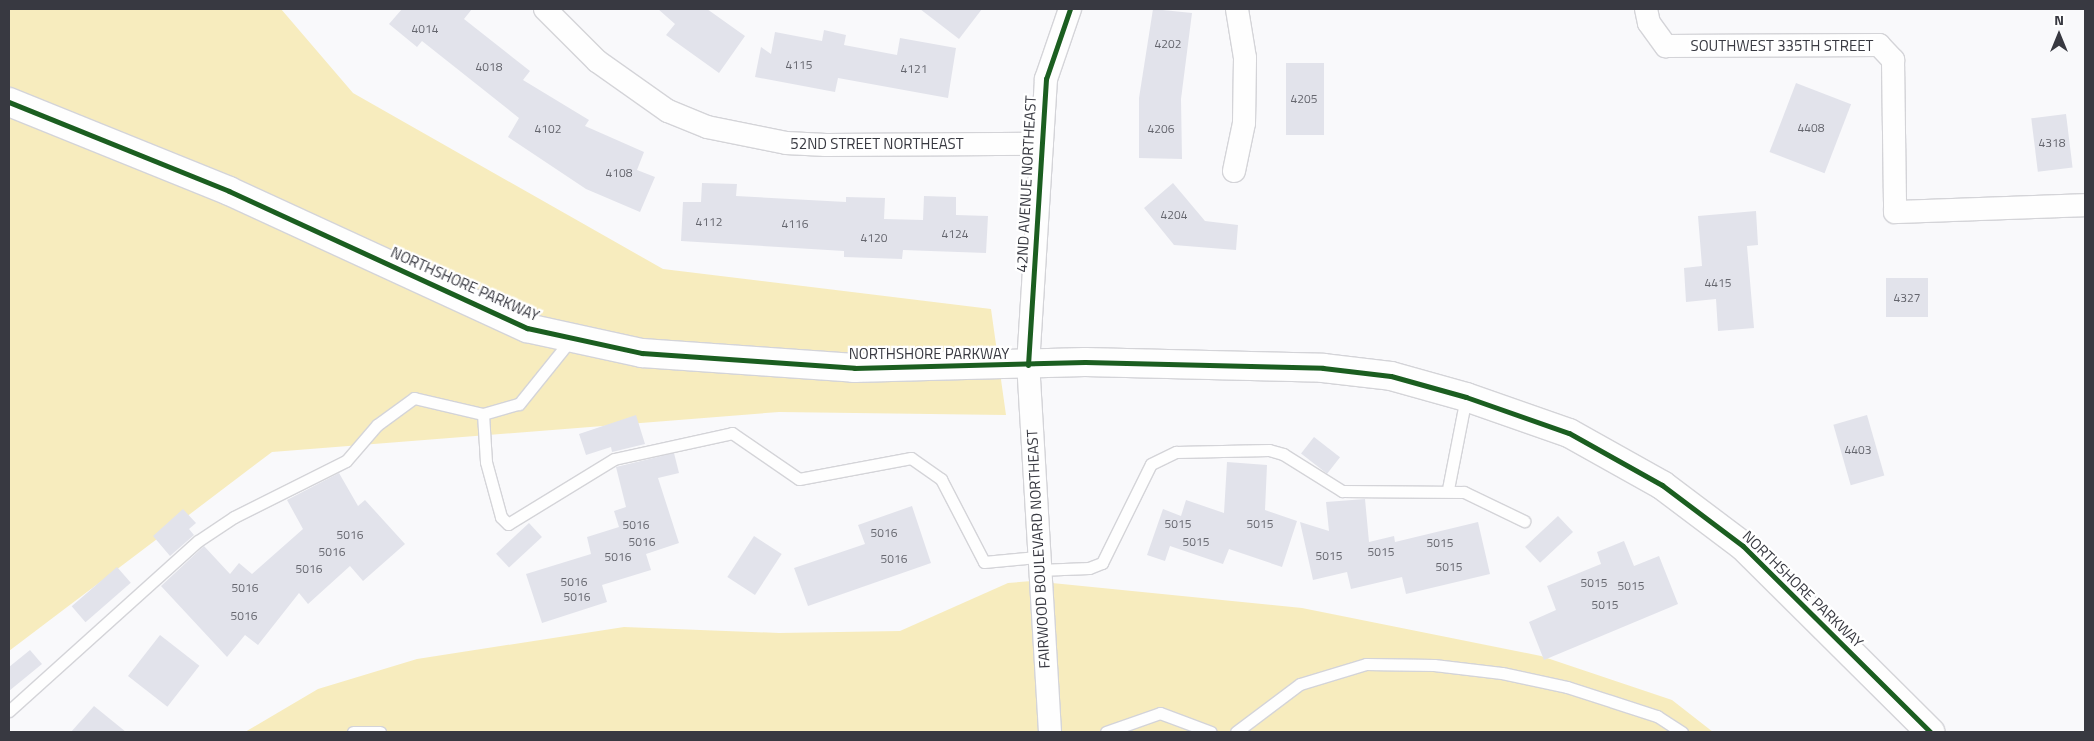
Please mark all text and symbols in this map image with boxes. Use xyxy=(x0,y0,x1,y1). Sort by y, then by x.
text: N xyxy=(2054,9,2064,30)
north arrow xyxy=(2034,10,2084,60)
house number: 4014 xyxy=(412,22,438,36)
house number: 4202 xyxy=(1155,37,1181,51)
street label: SOUTHWEST 335TH STREET xyxy=(1691,37,1873,55)
house number: 4115 xyxy=(786,58,812,72)
house number: 4018 xyxy=(476,60,502,74)
house number: 4121 xyxy=(901,62,927,76)
house number: 4205 xyxy=(1291,92,1317,106)
street label: 42ND AVENUE NORTHEAST xyxy=(1012,95,1040,273)
house number: 4408 xyxy=(1798,121,1824,135)
house number: 4102 xyxy=(535,122,561,136)
house number: 4206 xyxy=(1148,122,1174,136)
street label: 52ND STREET NORTHEAST xyxy=(790,135,964,153)
house number: 4318 xyxy=(2039,136,2065,150)
house number: 4108 xyxy=(606,166,632,180)
house number: 4204 xyxy=(1161,208,1187,222)
house number: 4112 xyxy=(696,215,722,229)
house number: 4116 xyxy=(782,217,808,231)
house number: 4124 xyxy=(942,227,968,241)
house number: 4120 xyxy=(861,231,887,245)
street label: NORTHSHORE PARKWAY xyxy=(388,243,542,325)
house number: 4415 xyxy=(1705,276,1731,290)
house number: 4327 xyxy=(1894,291,1920,305)
street label: NORTHSHORE PARKWAY xyxy=(849,345,1009,363)
street label: FAIRWOOD BOULEVARD NORTHEAST xyxy=(1023,429,1053,669)
house number: 4403 xyxy=(1845,443,1871,457)
house number: 5015 xyxy=(1165,517,1191,531)
house number: 5015 xyxy=(1247,517,1273,531)
house number: 5016 xyxy=(623,518,649,532)
house number: 5016 xyxy=(871,526,897,540)
street label: NORTHSHORE PARKWAY xyxy=(1739,527,1867,651)
house number: 5016 xyxy=(337,528,363,542)
house number: 5016 xyxy=(629,535,655,549)
house number: 5015 xyxy=(1183,535,1209,549)
house number: 5015 xyxy=(1427,536,1453,550)
house number: 5016 xyxy=(319,545,345,559)
house number: 5015 xyxy=(1368,545,1394,559)
house number: 5015 xyxy=(1316,549,1342,563)
house number: 5016 xyxy=(605,550,631,564)
house number: 5016 xyxy=(881,552,907,566)
house number: 5015 xyxy=(1436,560,1462,574)
house number: 5016 xyxy=(296,562,322,576)
house number: 5016 xyxy=(561,575,587,589)
house number: 5015 xyxy=(1581,576,1607,590)
house number: 5015 xyxy=(1618,579,1644,593)
house number: 5016 xyxy=(232,581,258,595)
house number: 5016 xyxy=(564,590,590,604)
house number: 5015 xyxy=(1592,598,1618,612)
house number: 5016 xyxy=(231,609,257,623)

